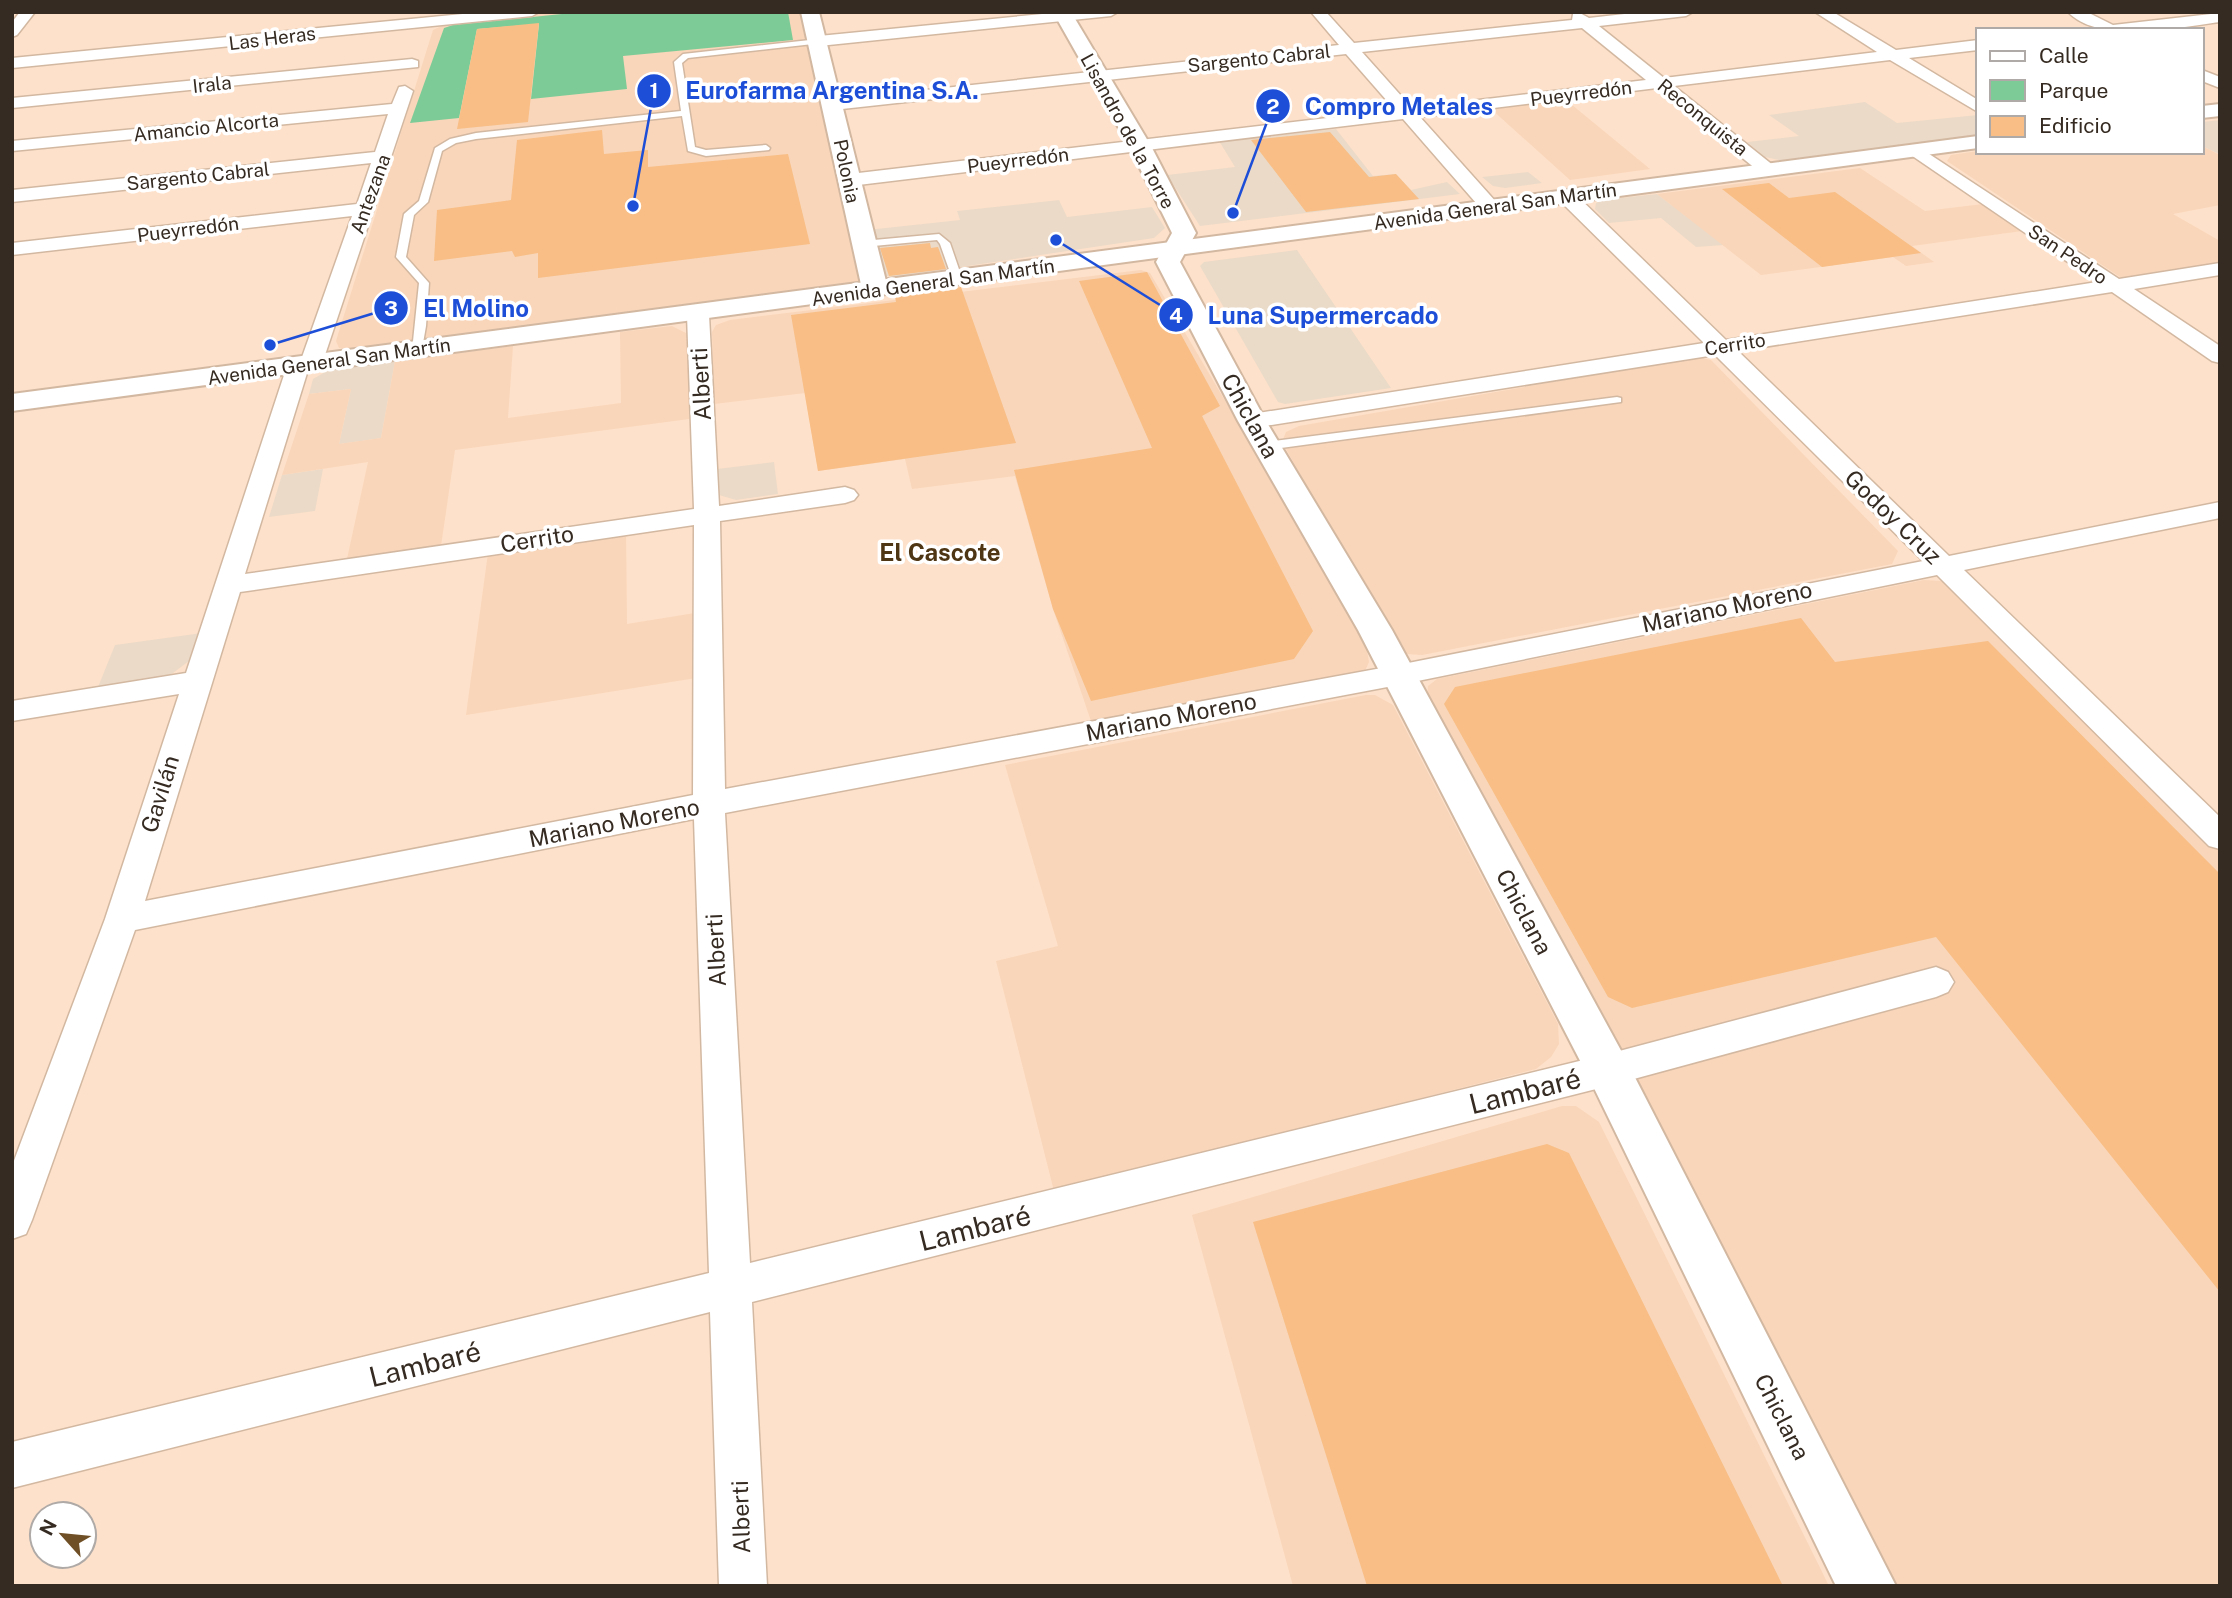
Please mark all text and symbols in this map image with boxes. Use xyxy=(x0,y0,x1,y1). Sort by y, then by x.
street label: Las Heras xyxy=(227,22,317,54)
legend xyxy=(1976,28,2204,154)
street label: Sargento Cabral xyxy=(1186,40,1332,76)
text: Calle xyxy=(2039,43,2089,68)
street label: Lisandro de la Torre xyxy=(1076,50,1180,212)
callout: Eurofarma Argentina S.A. xyxy=(636,69,992,114)
street label: Irala xyxy=(191,71,233,97)
street label: Reconquista xyxy=(1653,74,1753,160)
text: Eurofarma Argentina S.A. xyxy=(685,76,979,104)
street label: Pueyrredón xyxy=(1529,76,1633,110)
text: 1 xyxy=(650,78,659,103)
text: Parque xyxy=(2039,78,2108,103)
callout: Compro Metales xyxy=(1255,84,1507,129)
text: Compro Metales xyxy=(1305,92,1493,120)
text: 2 xyxy=(1266,94,1280,119)
street label: Amancio Alcorta xyxy=(132,108,280,146)
text: Edificio xyxy=(2039,113,2112,138)
street label: Polonia xyxy=(829,137,865,205)
street label: Pueyrredón xyxy=(966,143,1070,177)
street label: Antezana xyxy=(345,151,395,237)
street label: Sargento Cabral xyxy=(125,158,271,194)
street label: Avenida General San Martín xyxy=(1372,178,1618,234)
street label: Pueyrredón xyxy=(136,212,240,246)
street label: San Pedro xyxy=(2024,219,2112,289)
street label: Avenida General San Martín xyxy=(810,254,1056,310)
callout: El Molino xyxy=(374,286,543,331)
callout: Luna Supermercado xyxy=(1158,293,1452,338)
text: El Molino xyxy=(423,294,529,322)
text: 3 xyxy=(384,296,398,321)
text: Luna Supermercado xyxy=(1207,301,1439,329)
text: 4 xyxy=(1169,303,1183,328)
street label: Cerrito xyxy=(1703,328,1767,360)
street label: Avenida General San Martín xyxy=(206,333,452,389)
street label: Alberti xyxy=(685,347,716,421)
street label: Chiclana xyxy=(1216,369,1285,463)
street label: Godoy Cruz xyxy=(1840,464,1947,569)
street label: Cerrito xyxy=(498,519,576,558)
district label: El Cascote xyxy=(879,538,1001,566)
street label: Mariano Moreno xyxy=(1639,575,1815,638)
street label: Mariano Moreno xyxy=(1083,687,1259,746)
street label: Gavilán xyxy=(135,752,184,836)
street label: Mariano Moreno xyxy=(526,793,702,852)
street label: Chiclana xyxy=(1491,865,1558,959)
street label: Alberti xyxy=(700,913,731,987)
street label: Lambaré xyxy=(1466,1061,1584,1120)
street label: Lambaré xyxy=(916,1198,1034,1257)
street label: Lambaré xyxy=(366,1334,484,1393)
street label: Chiclana xyxy=(1749,1369,1816,1464)
street label: Alberti xyxy=(726,1480,755,1554)
north arrow xyxy=(28,1500,98,1570)
text: N xyxy=(35,1516,61,1539)

